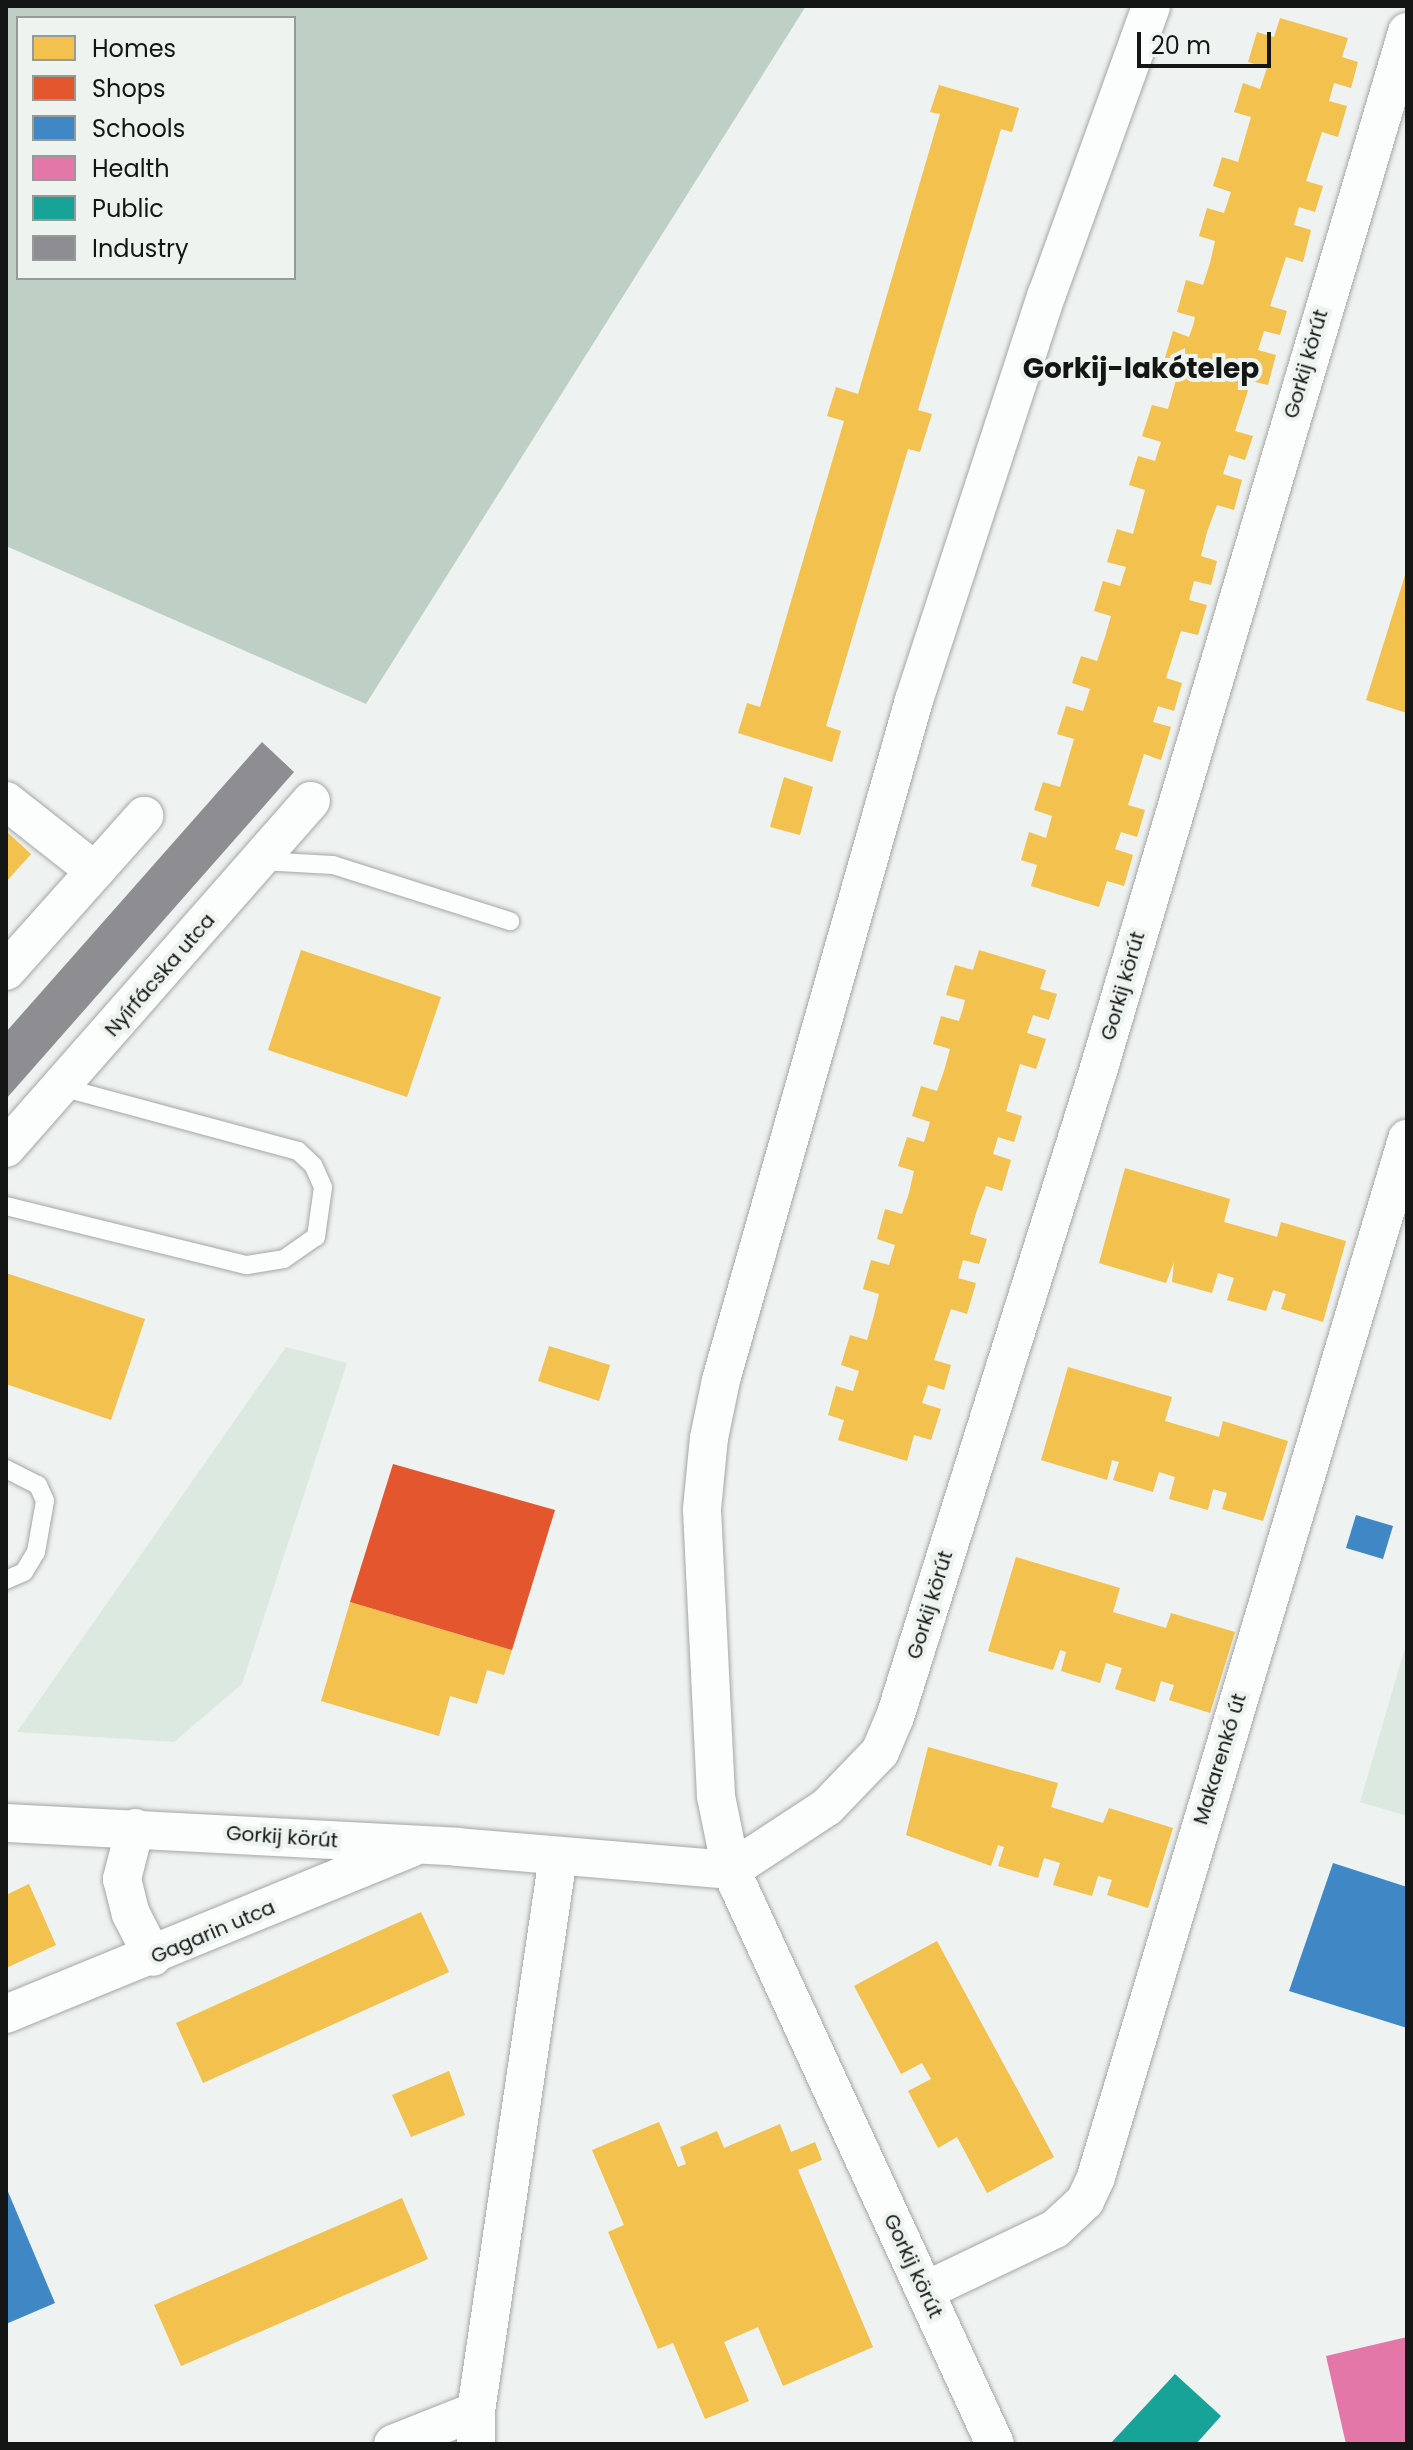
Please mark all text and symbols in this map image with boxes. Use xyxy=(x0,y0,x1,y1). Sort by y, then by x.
legend xyxy=(16,16,296,280)
scale bar xyxy=(1141,16,1275,66)
text: 20 m xyxy=(1151,29,1211,62)
text: Homes xyxy=(92,32,176,65)
text: Shops xyxy=(92,72,166,105)
text: Schools xyxy=(92,112,185,145)
text: Health xyxy=(92,152,170,185)
text: Public xyxy=(92,192,164,225)
text: Industry xyxy=(92,232,189,265)
street label: Gorkij körút xyxy=(1279,307,1333,421)
district label: Gorkij-lakótelep xyxy=(1023,352,1259,386)
street label: Nyírfácska utca xyxy=(100,909,220,1041)
street label: Gorkij körút xyxy=(1096,929,1150,1043)
street label: Gorkij körút xyxy=(902,1548,958,1662)
street label: Makarenkó út xyxy=(1189,1691,1251,1827)
street label: Gorkij körút xyxy=(225,1821,339,1853)
street label: Gagarin utca xyxy=(147,1895,279,1969)
street label: Gorkij körút xyxy=(878,2210,948,2322)

